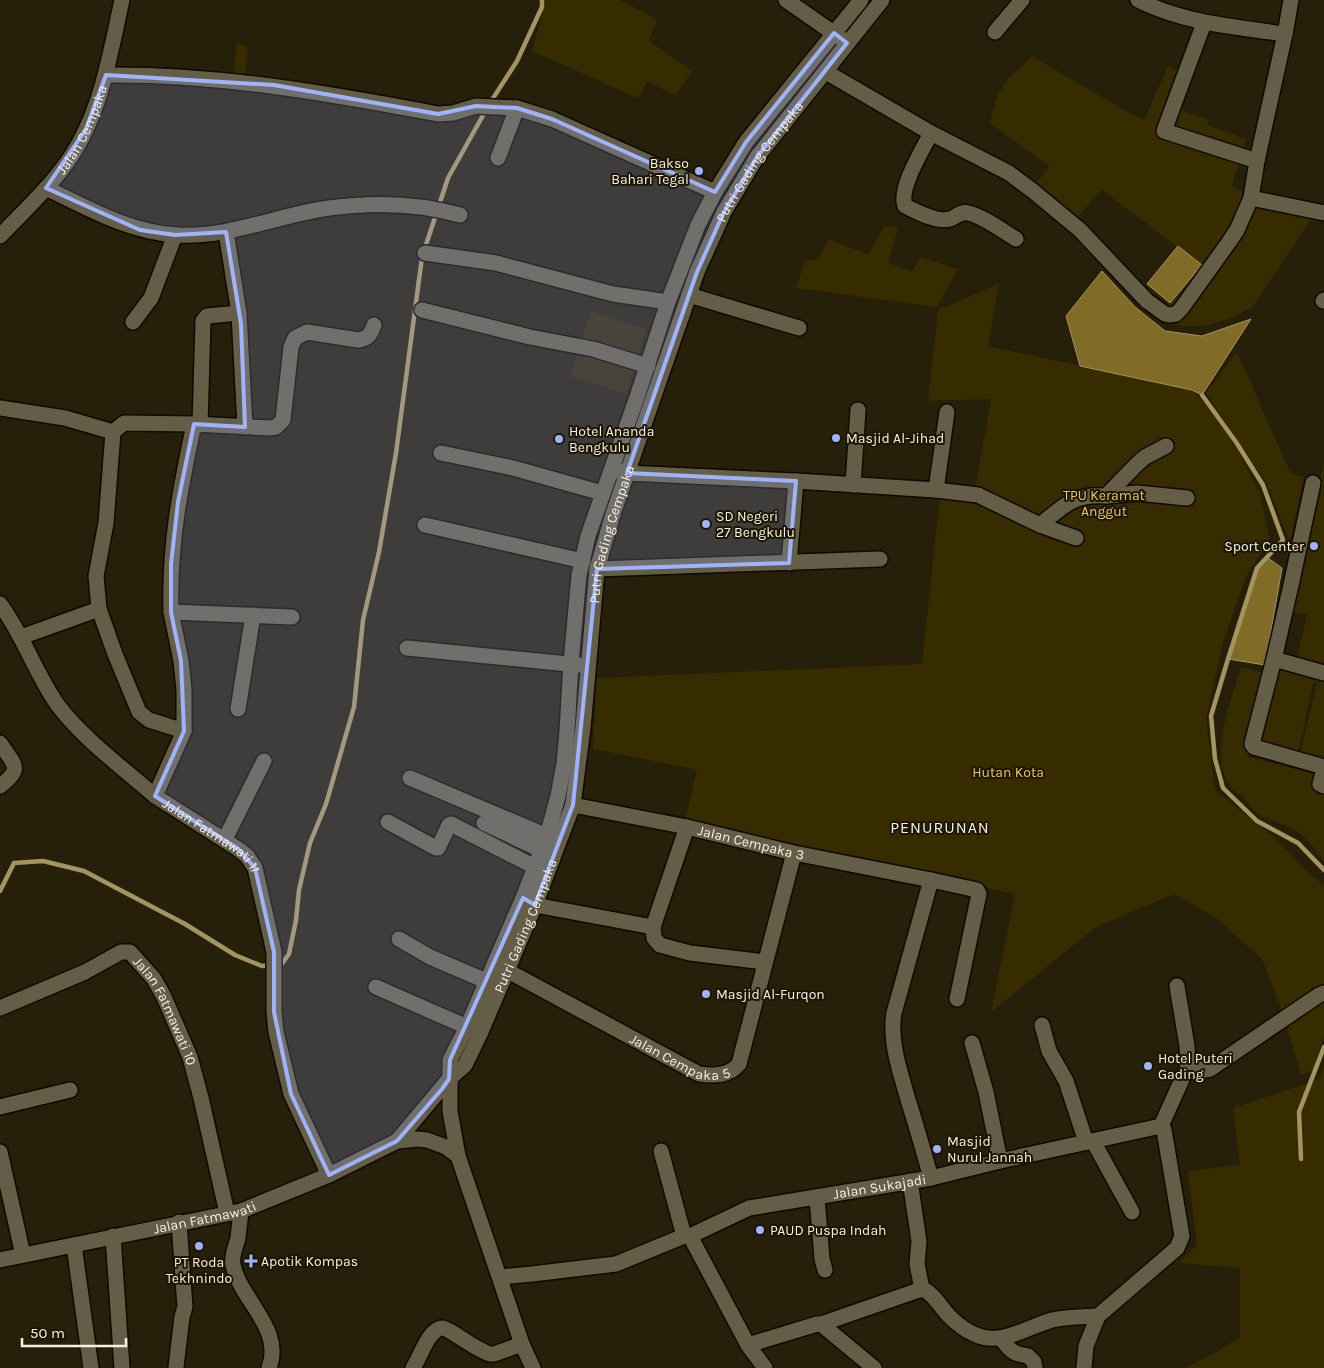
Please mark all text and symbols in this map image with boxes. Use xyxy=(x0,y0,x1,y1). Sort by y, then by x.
street label: Jalan Cempaka xyxy=(53,83,111,178)
street label: Putri Gading Cempaka xyxy=(713,98,807,225)
place label: Bakso Bahari Tegal xyxy=(611,155,689,188)
marker: Bakso Bahari Tegal xyxy=(693,165,705,177)
place label: Hotel Ananda Bengkulu xyxy=(569,423,654,456)
place label: Masjid Al-Jihad xyxy=(846,430,944,447)
marker: Masjid Al-Jihad xyxy=(830,432,842,444)
marker: Hotel Ananda Bengkulu xyxy=(553,433,565,445)
street label: Putri Gading Cempaka xyxy=(586,463,638,604)
park label: TPU Keramat Anggut xyxy=(1063,487,1145,520)
place label: SD Negeri 27 Bengkulu xyxy=(716,508,795,541)
marker: SD Negeri 27 Bengkulu xyxy=(700,518,712,530)
place label: Sport Center xyxy=(1224,538,1305,555)
marker: Sport Center xyxy=(1308,540,1320,552)
park label: Hutan Kota xyxy=(972,764,1044,781)
street label: Jalan Fatmawati 11 xyxy=(159,795,264,874)
district label: PENURUNAN xyxy=(890,818,990,837)
street label: Jalan Cempaka 3 xyxy=(696,822,806,864)
street label: Putri Gading Cempaka xyxy=(491,856,561,996)
street label: Jalan Fatmawati 10 xyxy=(129,953,200,1067)
place label: Masjid Al-Furqon xyxy=(716,986,825,1003)
marker: Masjid Al-Furqon xyxy=(700,988,712,1000)
street label: Jalan Cempaka 5 xyxy=(627,1030,733,1084)
place label: Hotel Puteri Gading xyxy=(1158,1050,1233,1083)
marker: Hotel Puteri Gading xyxy=(1142,1060,1154,1072)
place label: Masjid Nurul Jannah xyxy=(947,1133,1032,1166)
marker: Masjid Nurul Jannah xyxy=(931,1143,943,1155)
street label: Jalan Sukajadi xyxy=(832,1171,927,1203)
street label: Jalan Fatmawati xyxy=(152,1198,259,1238)
place label: PAUD Puspa Indah xyxy=(770,1222,887,1239)
marker: PAUD Puspa Indah xyxy=(754,1224,766,1236)
marker: PT Roda Tekhnindo xyxy=(193,1240,205,1252)
place label: Apotik Kompas xyxy=(261,1253,358,1270)
place label: PT Roda Tekhnindo xyxy=(166,1254,232,1287)
marker: Apotik Kompas xyxy=(245,1255,257,1267)
scale bar xyxy=(22,1316,126,1348)
text: 50 m xyxy=(30,1324,65,1342)

